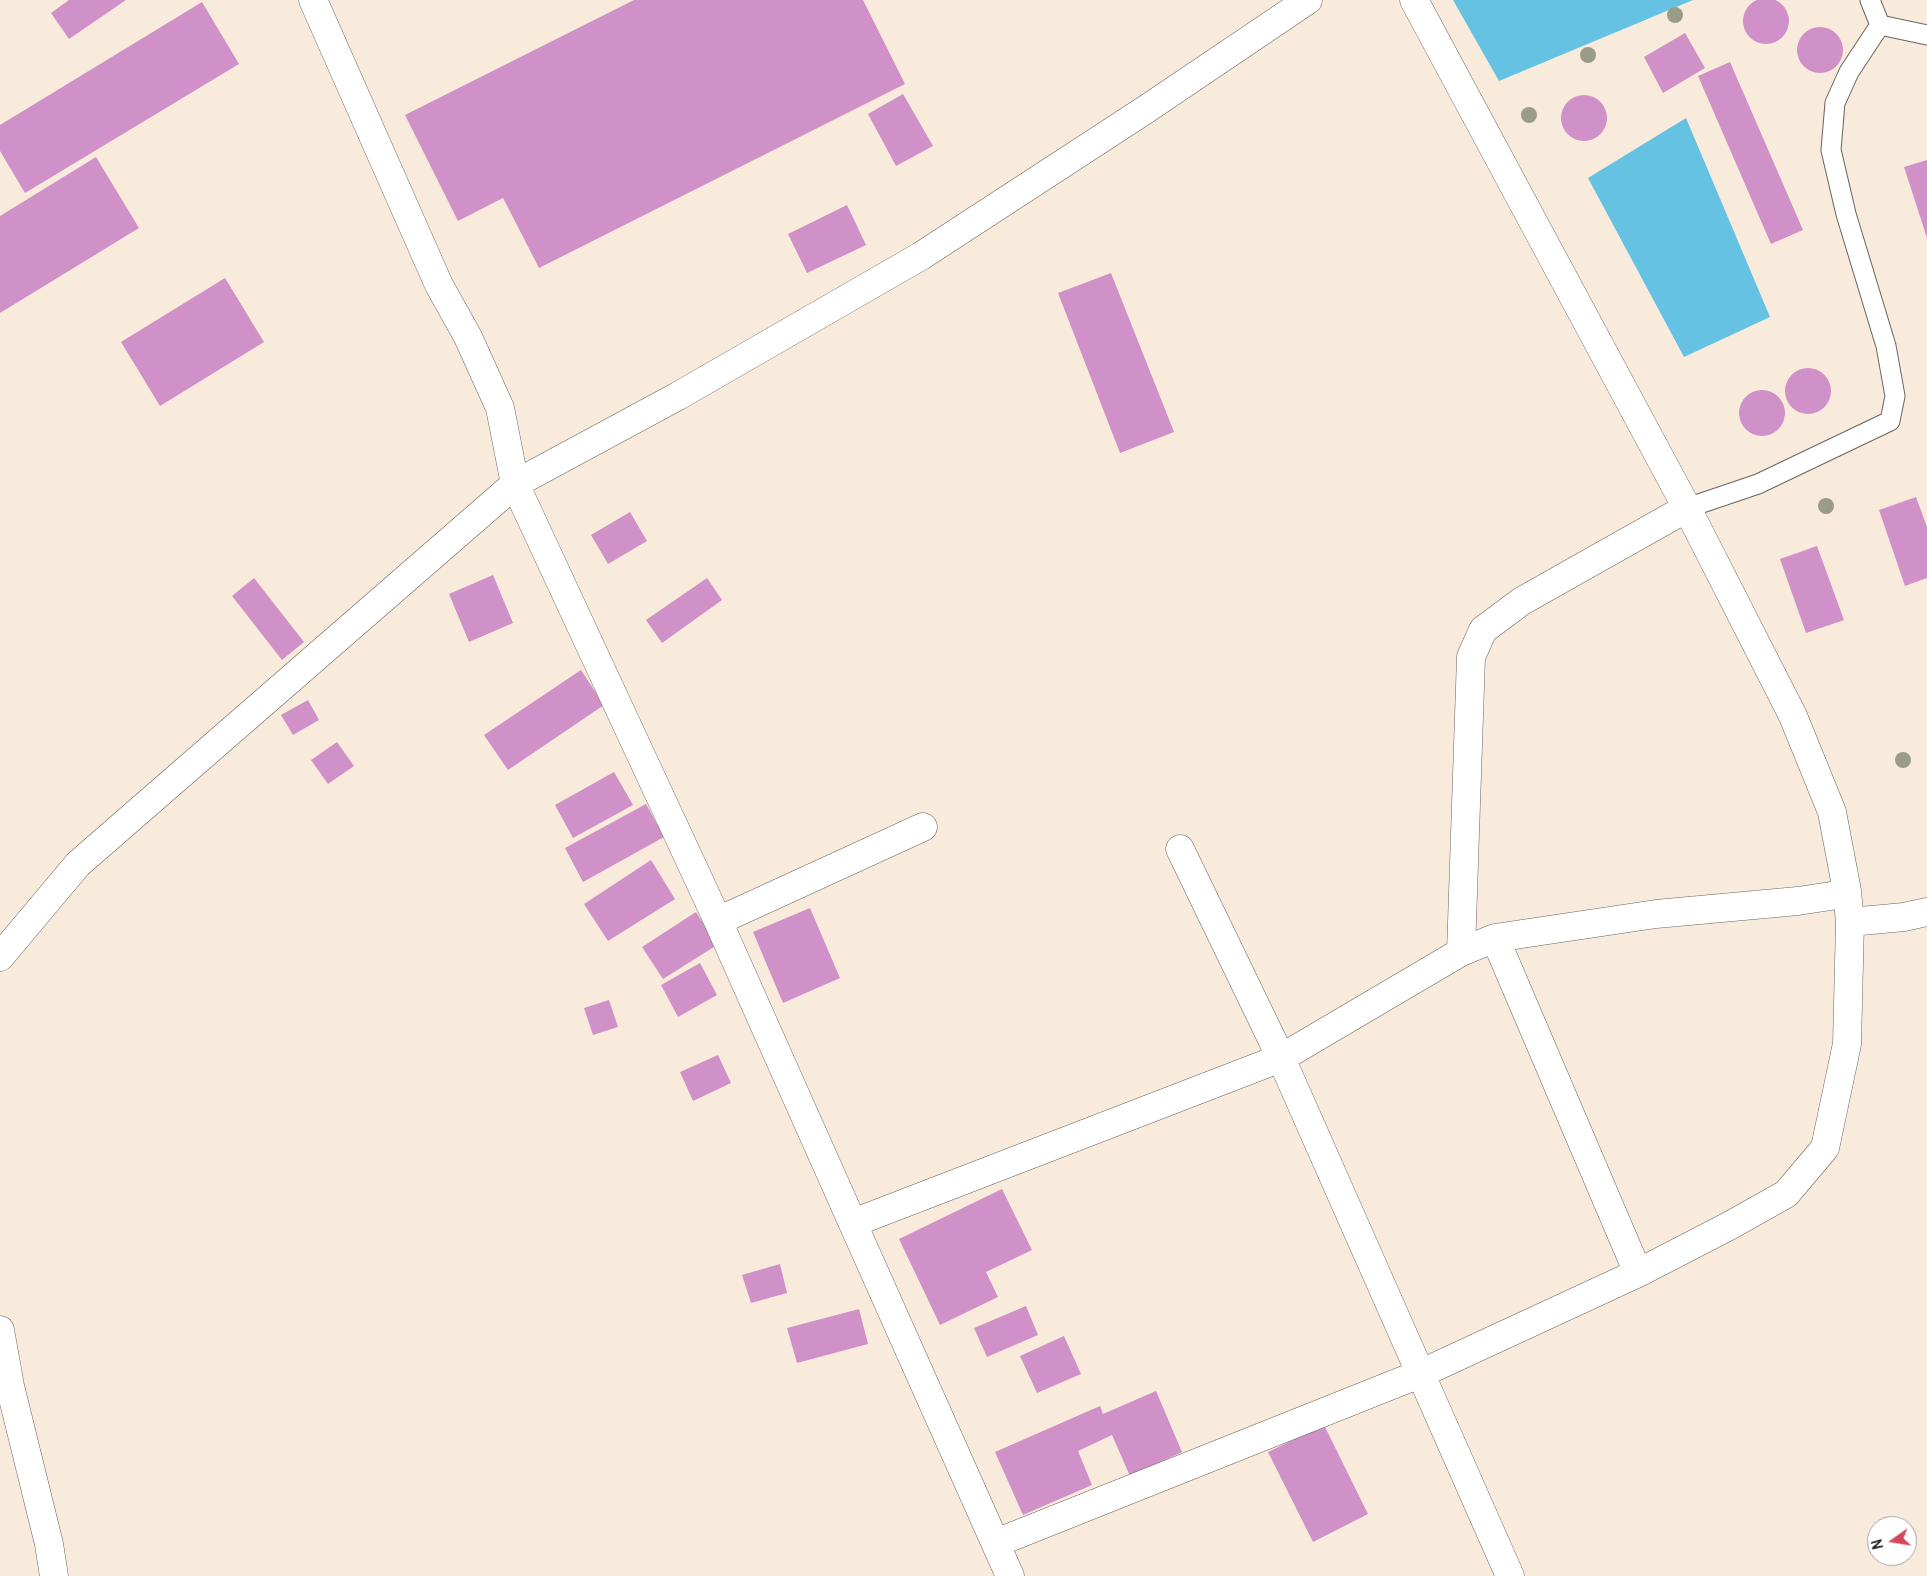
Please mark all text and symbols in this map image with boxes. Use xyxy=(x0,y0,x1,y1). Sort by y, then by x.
north arrow xyxy=(1867,1516,1917,1566)
text: N xyxy=(1869,1538,1887,1551)

